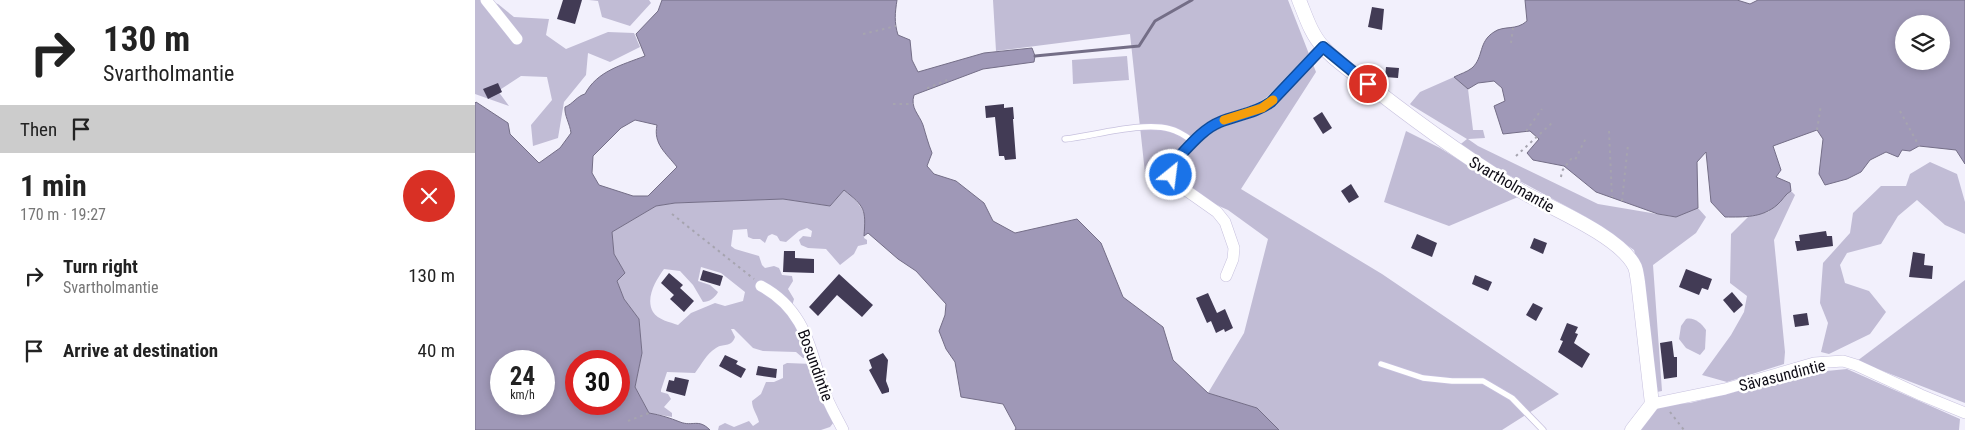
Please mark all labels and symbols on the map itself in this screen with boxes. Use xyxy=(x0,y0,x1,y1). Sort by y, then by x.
pin xyxy=(1347,63,1389,105)
position arrow xyxy=(1144,148,1196,200)
street label: Svartholmantie xyxy=(1466,152,1558,217)
street label: Bosundintie xyxy=(794,327,837,404)
speed limit sign: 30 xyxy=(565,350,630,415)
street label: Sävasundintie xyxy=(1737,356,1827,395)

